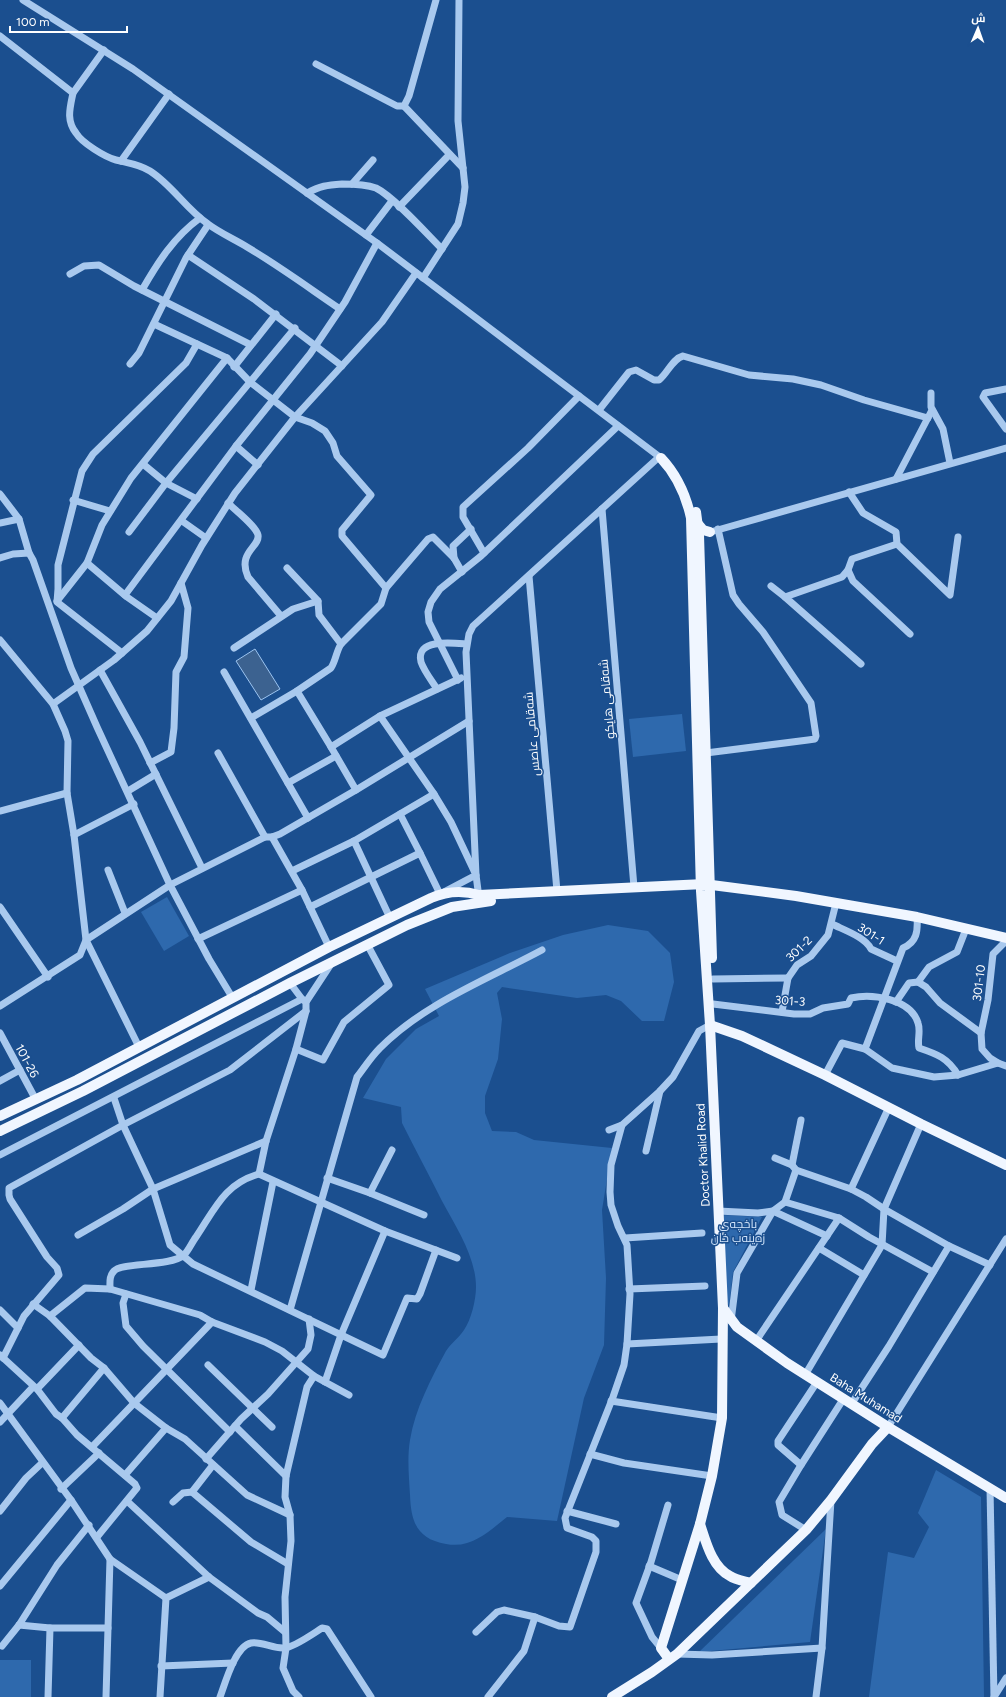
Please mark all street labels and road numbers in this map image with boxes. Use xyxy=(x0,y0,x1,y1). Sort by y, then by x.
street label: شه‌قامی هایكو xyxy=(597,658,617,740)
street label: شه‌قامی عاصس xyxy=(521,691,543,777)
street label: 301-1 xyxy=(855,920,887,948)
street label: 301-2 xyxy=(783,933,815,965)
street label: 301-10 xyxy=(970,964,988,1002)
street label: 301-3 xyxy=(774,993,806,1009)
street label: 101-26 xyxy=(12,1042,42,1080)
street label: Doctor Khalid Road xyxy=(693,1103,713,1207)
street label: Baha Muhamad xyxy=(827,1370,905,1426)

